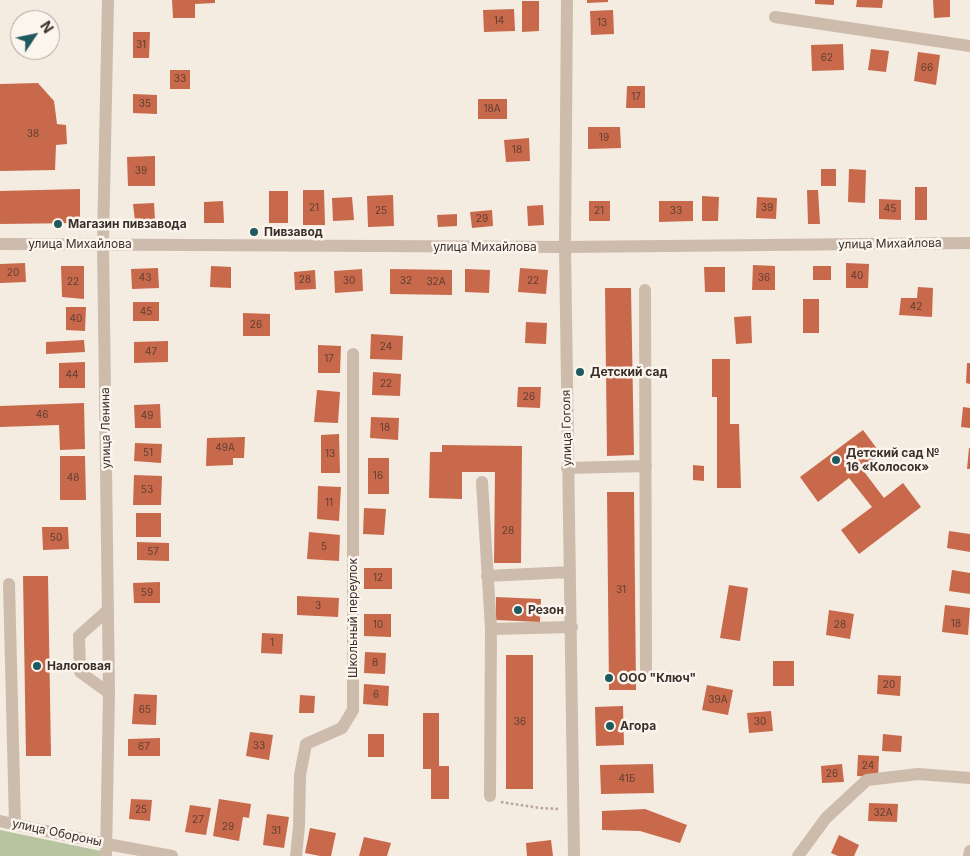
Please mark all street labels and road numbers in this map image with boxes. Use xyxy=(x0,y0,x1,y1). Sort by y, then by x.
street label: улица Михайлова xyxy=(838,236,942,252)
street label: улица Михайлова xyxy=(28,237,132,251)
street label: улица Михайлова xyxy=(433,240,537,254)
street label: улица Ленина xyxy=(98,387,114,469)
street label: улица Гоголя xyxy=(559,390,575,466)
street label: Школьный переулок xyxy=(346,558,360,678)
street label: улица Обороны xyxy=(11,816,103,850)

